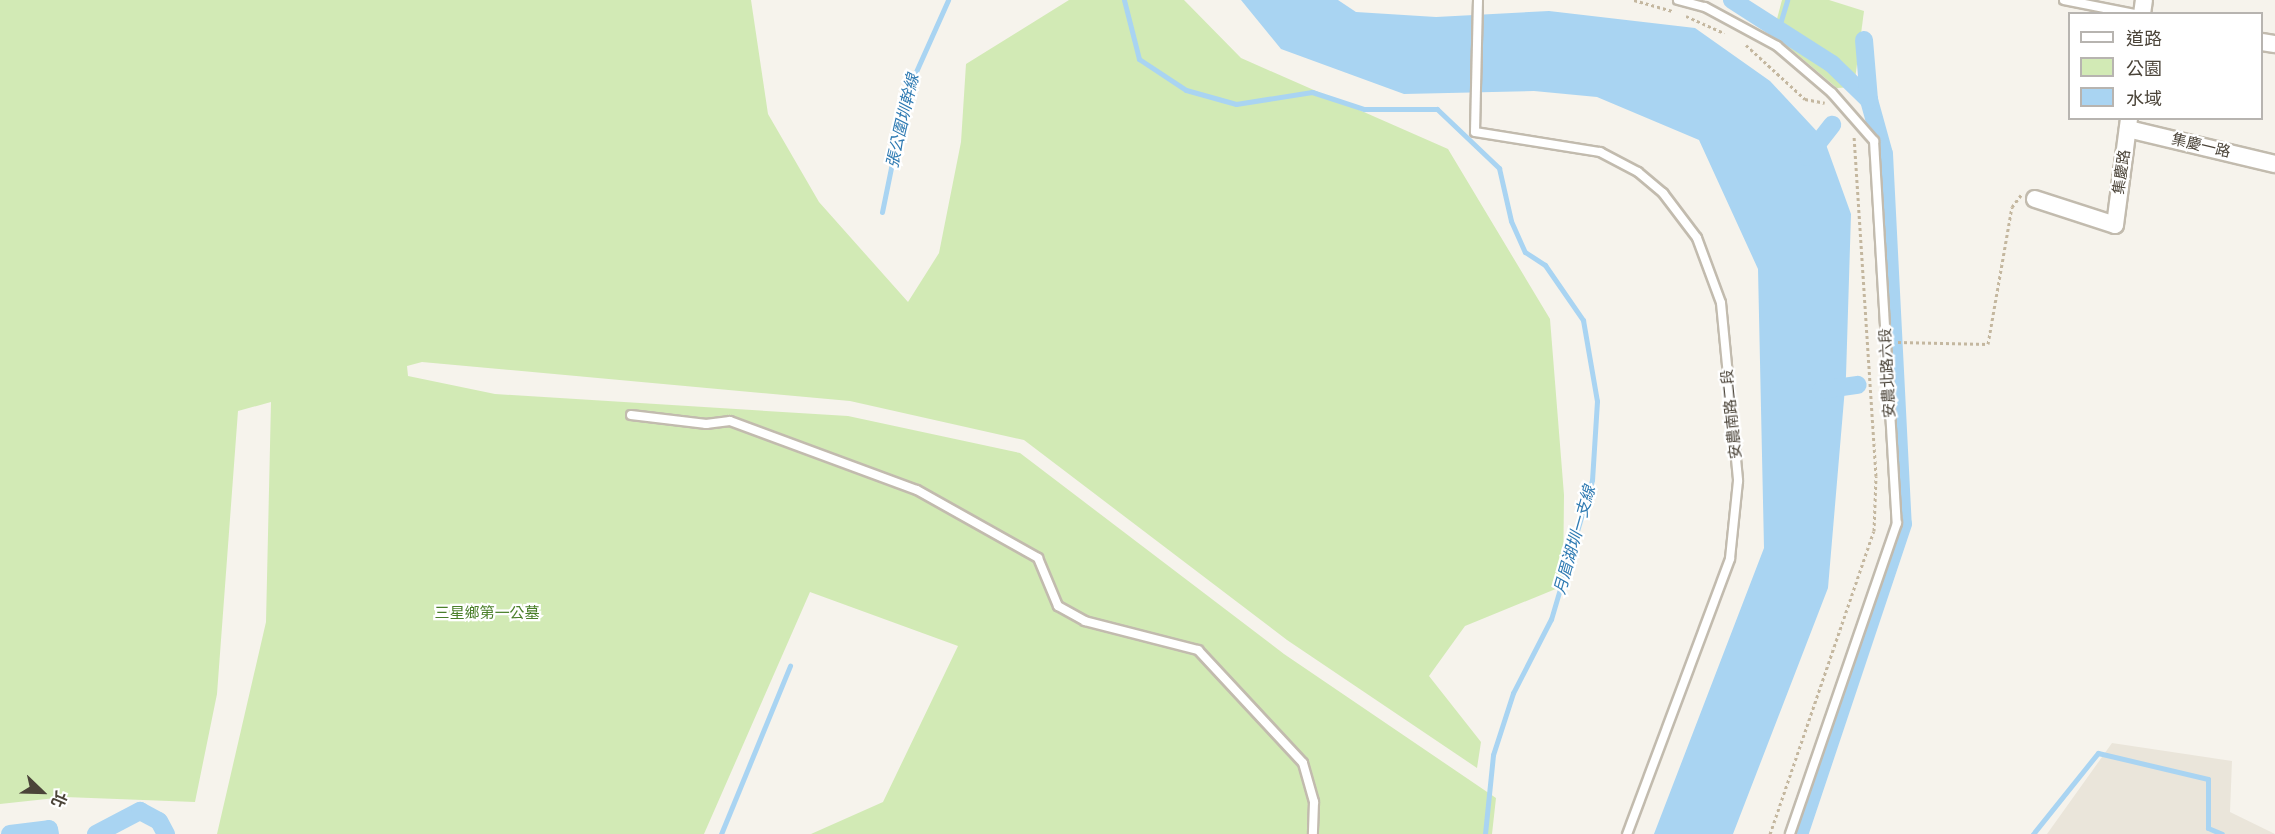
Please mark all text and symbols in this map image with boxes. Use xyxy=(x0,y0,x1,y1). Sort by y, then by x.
legend xyxy=(2068,12,2263,120)
text: 道路 xyxy=(2126,28,2162,49)
text: 公園 xyxy=(2126,58,2162,79)
water label: 張公圍圳幹線 xyxy=(883,72,923,170)
text: 水域 xyxy=(2126,88,2162,109)
street label: 集慶一路 xyxy=(2170,130,2232,162)
street label: 集慶路 xyxy=(2110,148,2134,196)
street label: 安農北路六段 xyxy=(1877,328,1899,418)
street label: 安農南路二段 xyxy=(1718,368,1746,460)
water label: 月眉湖圳一支線 xyxy=(1550,484,1600,596)
park label: 三星鄉第一公墓 xyxy=(435,605,539,623)
north arrow xyxy=(12,762,72,822)
text: 北 xyxy=(47,788,71,810)

